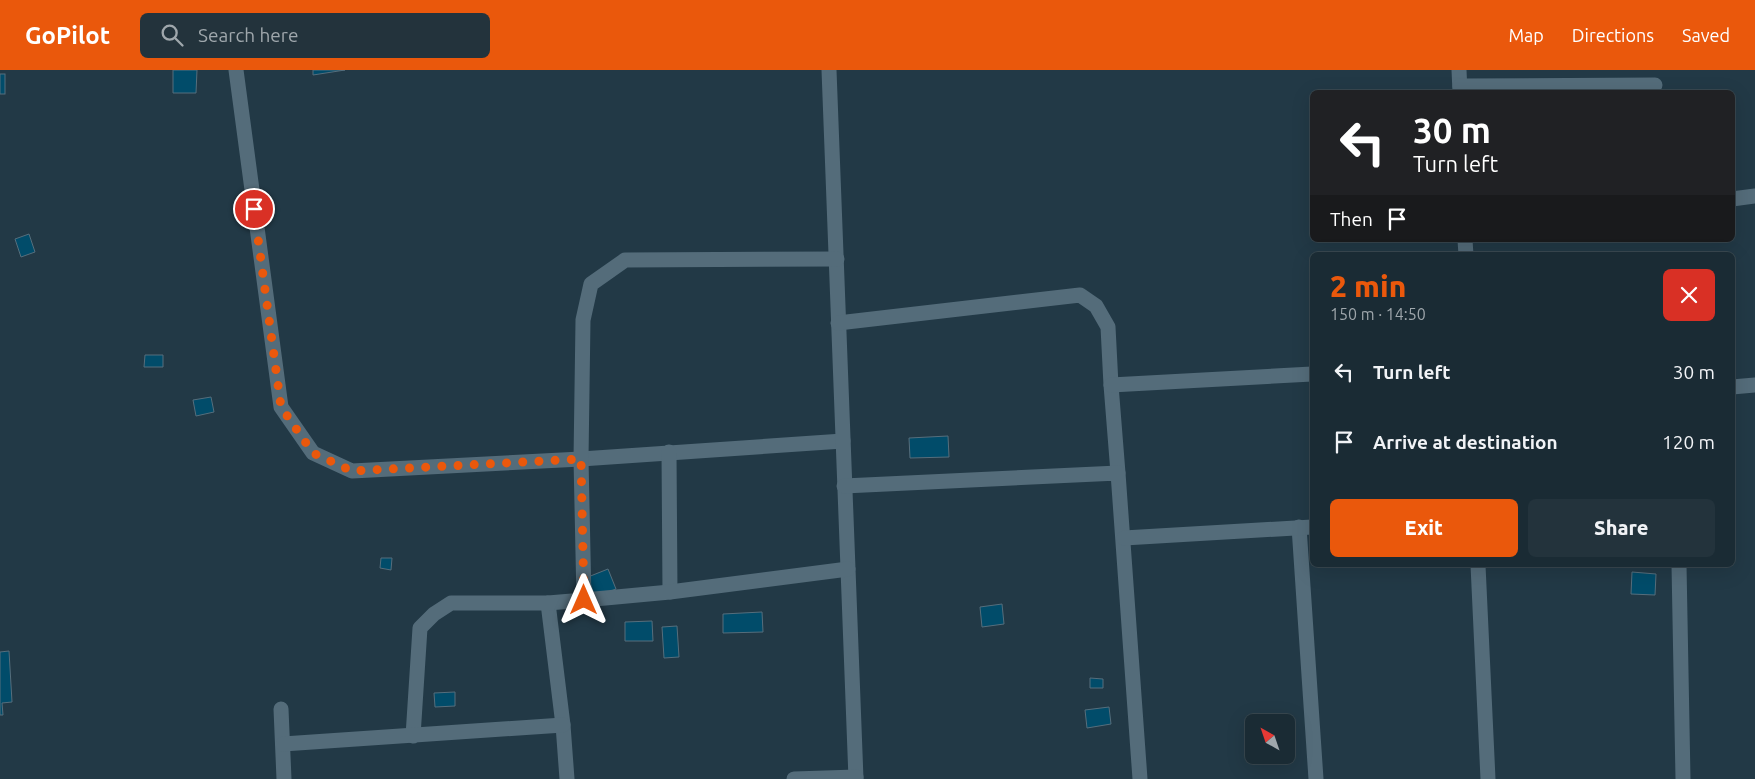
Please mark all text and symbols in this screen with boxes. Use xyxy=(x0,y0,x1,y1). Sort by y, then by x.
search box xyxy=(140,13,490,58)
icon: search xyxy=(158,21,186,49)
text: GoPilot xyxy=(25,22,110,49)
text: Search here xyxy=(198,24,298,46)
text: Map xyxy=(1508,25,1544,45)
text: Directions xyxy=(1572,25,1654,45)
text: Saved xyxy=(1682,25,1730,45)
icon: left xyxy=(1330,110,1395,175)
text: 30 m xyxy=(1413,110,1491,150)
text: Turn left xyxy=(1413,151,1498,176)
pin xyxy=(233,188,275,230)
icon: arrive xyxy=(240,195,268,223)
icon: arrive xyxy=(1383,205,1411,233)
text: Then xyxy=(1330,208,1373,230)
text: 2 min xyxy=(1330,269,1406,303)
button: close xyxy=(1663,269,1715,321)
text: 150 m · 14:50 xyxy=(1330,305,1426,323)
icon: left xyxy=(1330,358,1358,386)
text: Turn left xyxy=(1373,361,1451,383)
text: 30 m xyxy=(1673,361,1715,383)
icon: arrive xyxy=(1330,428,1358,456)
text: Arrive at destination xyxy=(1373,431,1558,453)
text: 120 m xyxy=(1662,431,1715,453)
button: Exit xyxy=(1330,499,1518,557)
button: Share xyxy=(1528,499,1715,557)
position arrow xyxy=(557,573,609,625)
north arrow xyxy=(1245,714,1295,764)
map controls xyxy=(1245,714,1295,764)

